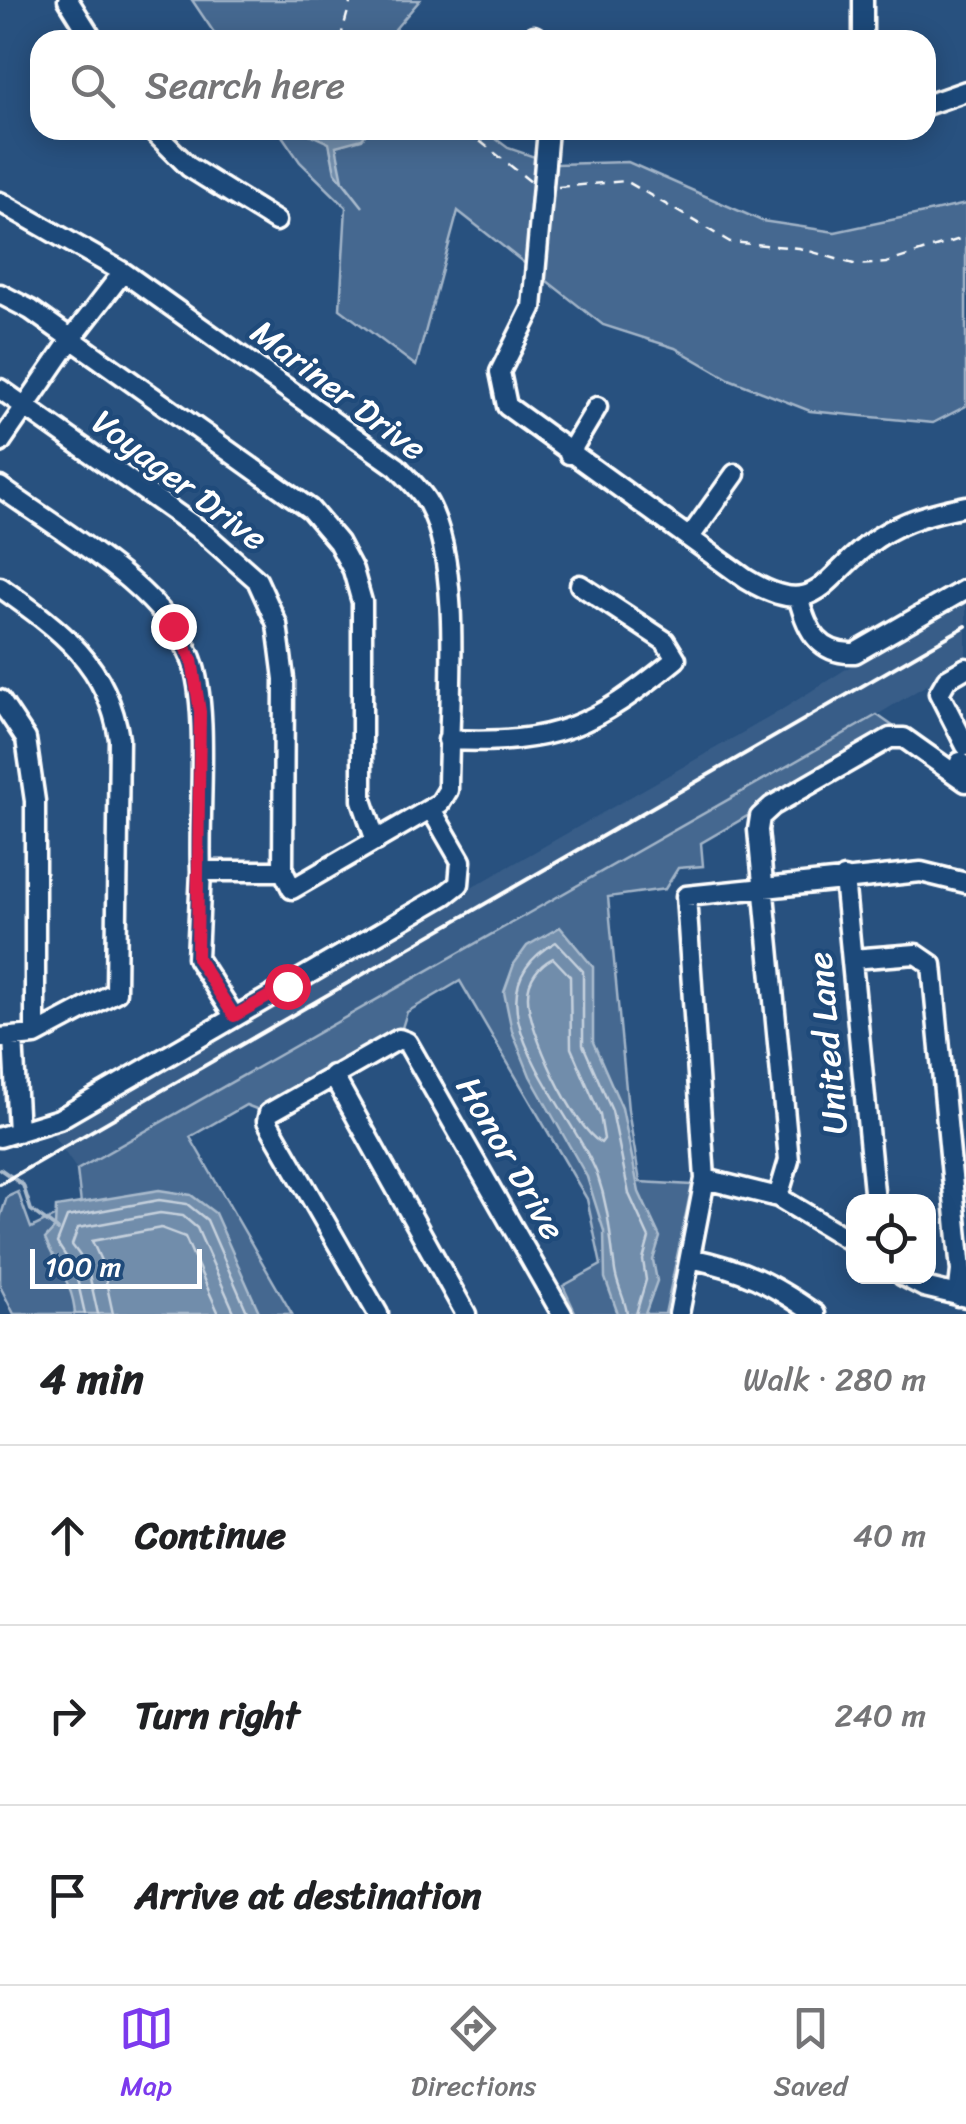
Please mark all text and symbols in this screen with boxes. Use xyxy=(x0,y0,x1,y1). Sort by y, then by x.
search box xyxy=(30,30,936,140)
text: Search here xyxy=(145,52,345,119)
icon: search xyxy=(65,58,120,113)
street label: Mariner Drive xyxy=(237,302,441,478)
street label: Voyager Drive xyxy=(78,392,282,568)
route end xyxy=(151,604,197,650)
street label: United Lane xyxy=(788,949,866,1137)
route start xyxy=(265,964,311,1010)
street label: Honor Drive xyxy=(439,1064,583,1252)
map controls xyxy=(846,1194,936,1284)
button: locate xyxy=(846,1194,936,1284)
text: 100 m xyxy=(45,1242,121,1291)
scale bar xyxy=(30,1244,202,1288)
text: 4 min xyxy=(40,1342,144,1416)
text: Walk · 280 m xyxy=(743,1351,926,1408)
text: Continue xyxy=(135,1502,286,1569)
text: 40 m xyxy=(853,1507,926,1564)
icon: ahead xyxy=(40,1508,95,1563)
text: Turn right xyxy=(135,1682,300,1749)
text: 240 m xyxy=(834,1687,926,1744)
icon: right xyxy=(40,1688,95,1743)
text: Arrive at destination xyxy=(135,1862,482,1929)
icon: arrive xyxy=(40,1868,95,1923)
tab: Map xyxy=(119,2001,174,2110)
tab: Directions xyxy=(411,2001,536,2110)
tab: Saved xyxy=(774,2001,847,2110)

